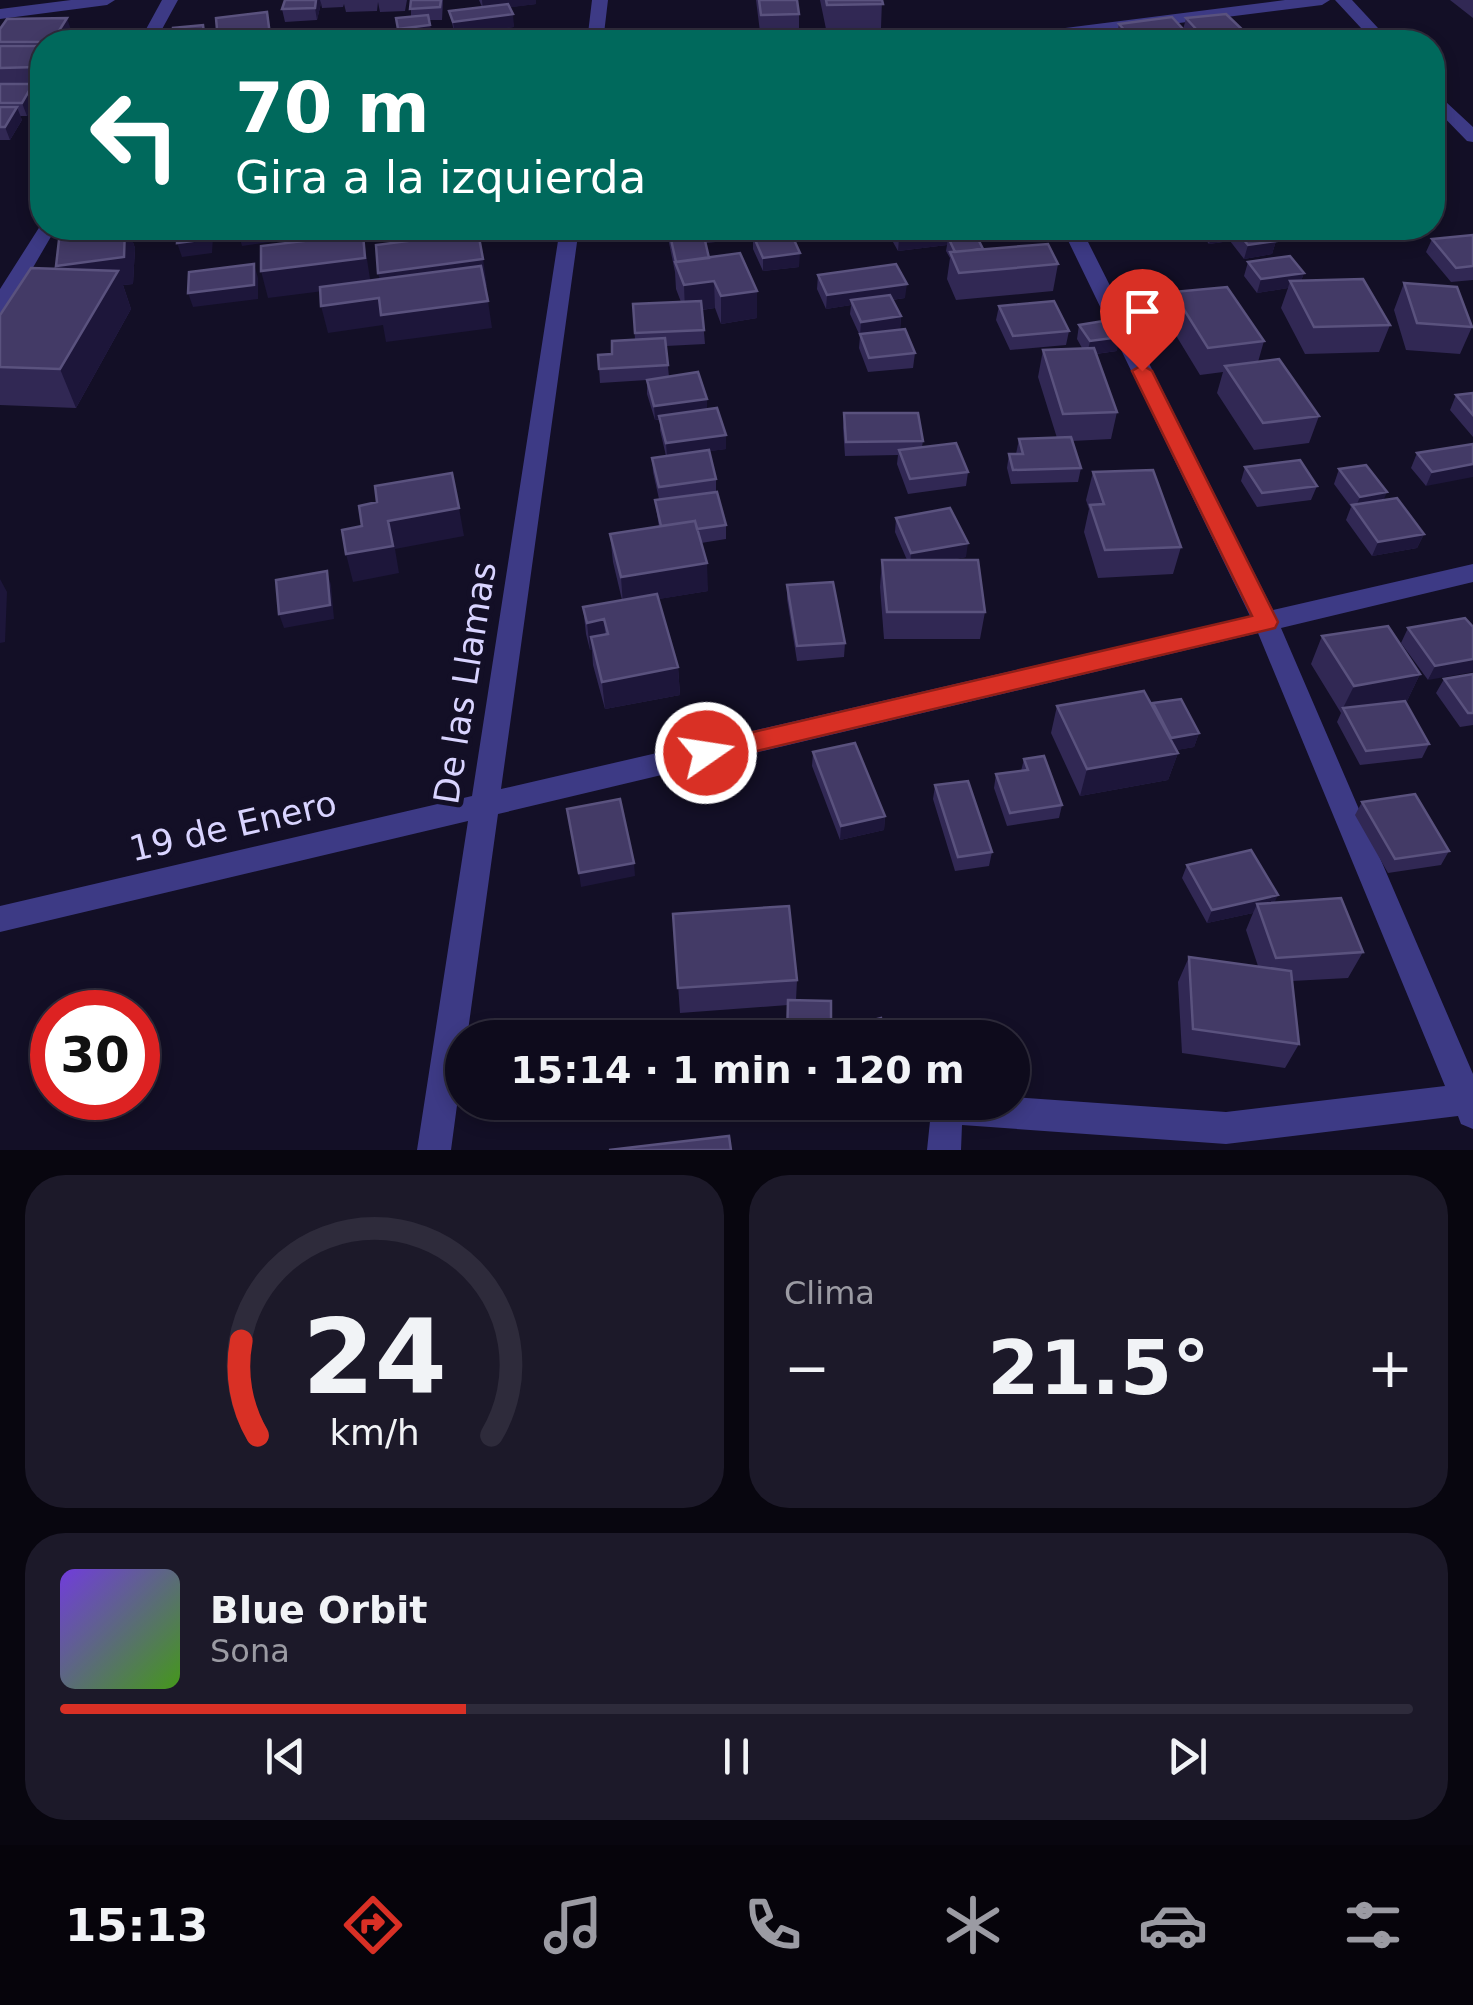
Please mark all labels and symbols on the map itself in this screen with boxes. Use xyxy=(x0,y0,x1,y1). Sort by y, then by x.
pin xyxy=(1100,269,1185,372)
street label: De las Llamas xyxy=(426,559,504,807)
position arrow xyxy=(654,701,758,805)
street label: 19 de Enero xyxy=(126,783,340,869)
speed limit sign: 30 xyxy=(30,990,160,1120)

